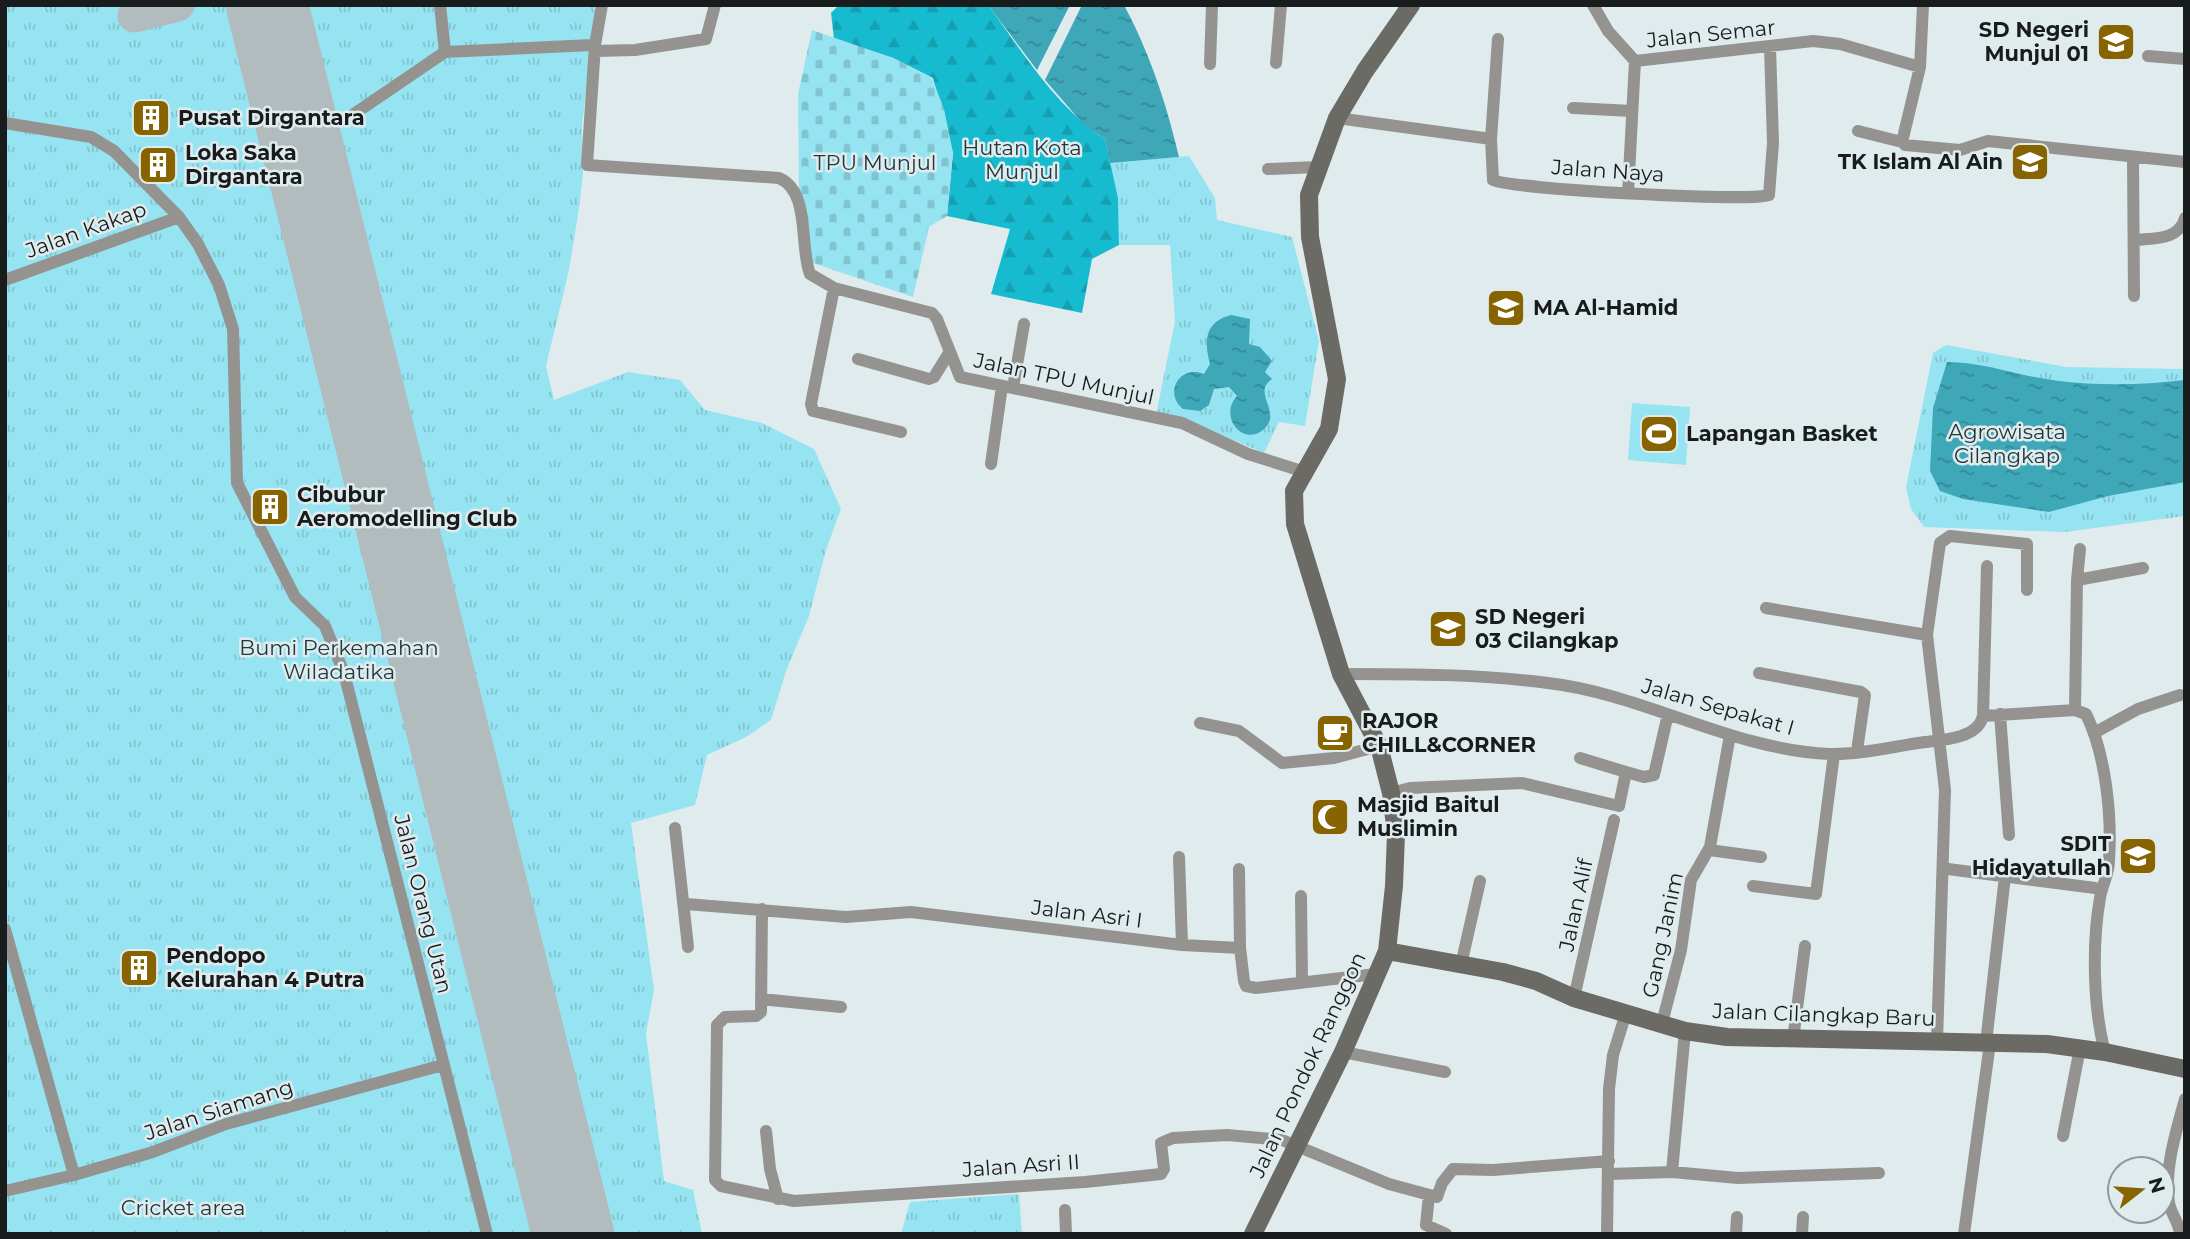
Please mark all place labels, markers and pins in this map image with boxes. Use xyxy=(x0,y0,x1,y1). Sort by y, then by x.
place label: SD Negeri Munjul 01 xyxy=(1979,17,2089,66)
school or university icon: SD Negeri Munjul 01 xyxy=(2095,21,2137,63)
building icon: Pusat Dirgantara xyxy=(130,97,172,139)
place label: Pusat Dirgantara xyxy=(178,105,365,130)
place label: Loka Saka Dirgantara xyxy=(185,140,303,189)
school or university icon: TK Islam Al Ain xyxy=(2009,141,2051,183)
building icon: Loka Saka Dirgantara xyxy=(137,144,179,186)
place label: TK Islam Al Ain xyxy=(1838,149,2003,174)
school or university icon: MA Al-Hamid xyxy=(1485,287,1527,329)
place label: MA Al-Hamid xyxy=(1533,295,1678,320)
sports icon: Lapangan Basket xyxy=(1638,413,1680,455)
place label: Lapangan Basket xyxy=(1686,421,1878,446)
place label: Cibubur Aeromodelling Club xyxy=(296,482,517,531)
building icon: Cibubur Aeromodelling Club xyxy=(249,486,291,528)
place label: SD Negeri 03 Cilangkap xyxy=(1475,604,1619,653)
school or university icon: SD Negeri 03 Cilangkap xyxy=(1427,608,1469,650)
place label: RAJOR CHILL&CORNER xyxy=(1362,708,1536,757)
cafe icon: RAJOR CHILL&CORNER xyxy=(1314,712,1356,754)
place label: Masjid Baitul Muslimin xyxy=(1357,792,1500,841)
mosque icon: Masjid Baitul Muslimin xyxy=(1309,796,1351,838)
place label: SDIT Hidayatullah xyxy=(1972,831,2111,880)
school or university icon: SDIT Hidayatullah xyxy=(2117,835,2159,877)
place label: Pendopo Kelurahan 4 Putra xyxy=(166,943,365,992)
building icon: Pendopo Kelurahan 4 Putra xyxy=(118,947,160,989)

